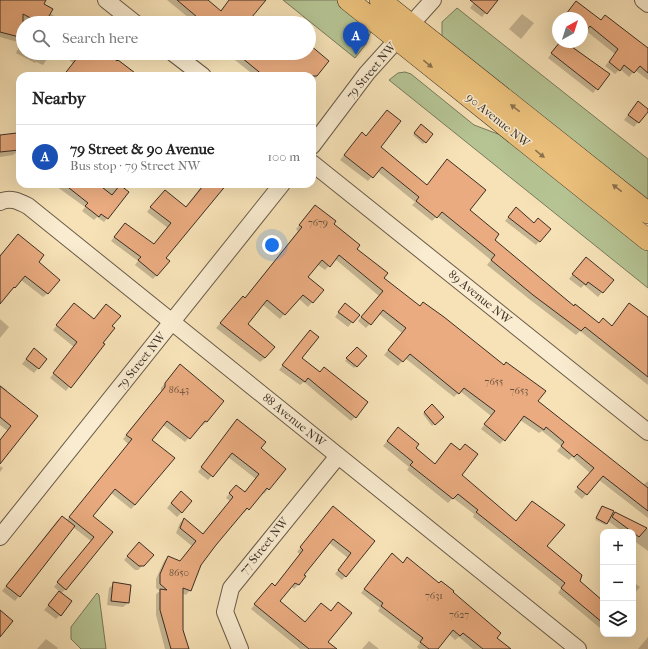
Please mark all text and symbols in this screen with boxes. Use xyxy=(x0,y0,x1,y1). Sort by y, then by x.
north arrow xyxy=(552,12,588,48)
search box xyxy=(16,16,316,60)
pin: A xyxy=(343,22,369,55)
icon: search xyxy=(30,27,52,49)
text: Search here xyxy=(62,29,138,47)
street label: 79 Street NW xyxy=(343,39,400,102)
one-way arrow xyxy=(423,59,434,68)
text: Nearby xyxy=(32,88,86,108)
street label: 90 Avenue NW xyxy=(463,90,534,151)
one-way arrow xyxy=(510,103,521,112)
text: 79 Street & 90 Avenue xyxy=(70,140,214,158)
text: A xyxy=(41,149,49,164)
text: 100 m xyxy=(267,149,300,164)
one-way arrow xyxy=(535,149,546,158)
text: Bus stop · 79 Street NW xyxy=(70,158,200,173)
one-way arrow xyxy=(612,184,623,193)
house number: 7679 xyxy=(308,217,328,229)
your location xyxy=(262,235,282,255)
street label: 89 Avenue NW xyxy=(446,267,515,327)
street label: 79 Street NW xyxy=(114,329,169,393)
house number: 7655 xyxy=(485,376,503,388)
house number: 8643 xyxy=(169,384,189,396)
house number: 7653 xyxy=(510,385,528,397)
street label: 88 Avenue NW xyxy=(260,390,329,450)
street label: 77 Street NW xyxy=(237,514,292,577)
map controls xyxy=(600,529,636,637)
button: + xyxy=(600,529,636,565)
button: − xyxy=(600,565,636,601)
house number: 8650 xyxy=(169,567,189,579)
house number: 7631 xyxy=(425,590,443,602)
button: layers xyxy=(600,601,636,637)
house number: 7627 xyxy=(449,609,469,621)

